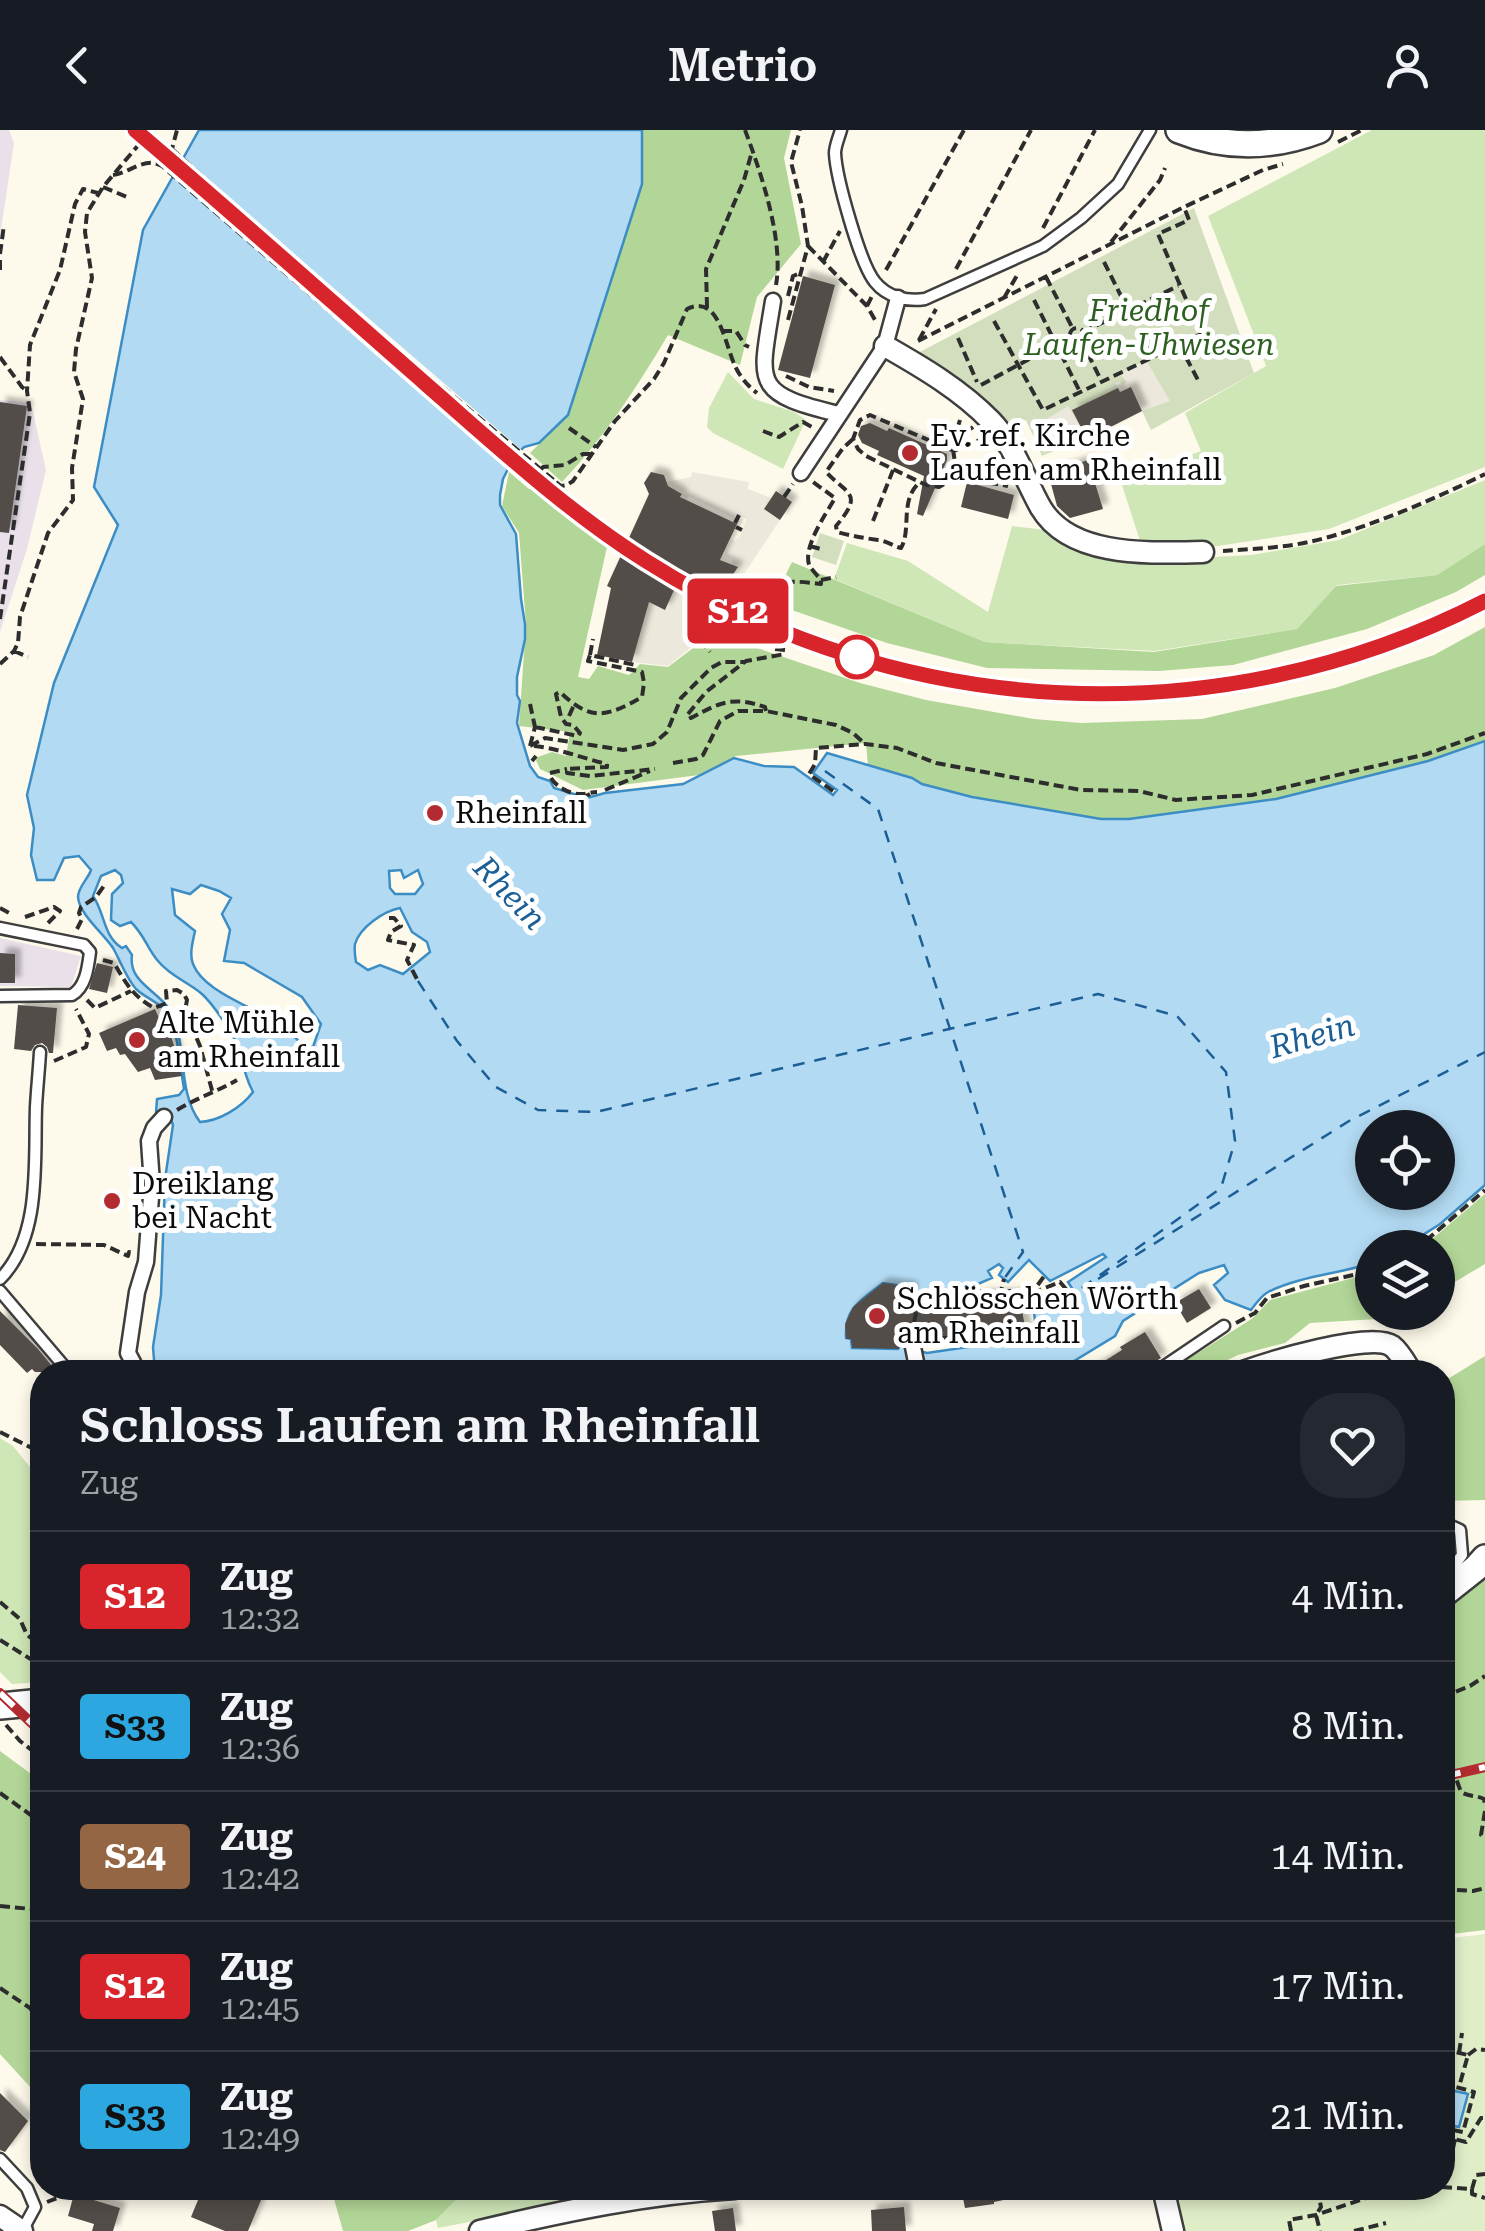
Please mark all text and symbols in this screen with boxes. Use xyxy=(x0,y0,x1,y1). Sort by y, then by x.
icon: back xyxy=(50,38,105,93)
icon: person xyxy=(1380,38,1435,93)
text: Metrio xyxy=(668,39,817,92)
park label: Friedhof Laufen-Uhwiesen xyxy=(1023,293,1274,362)
place label: Ev. ref. Kirche Laufen am Rheinfall xyxy=(930,418,1222,487)
marker: Ev. ref. Kirche Laufen am Rheinfall xyxy=(899,442,921,464)
line badge: S12 xyxy=(680,578,796,644)
text: S12 xyxy=(707,591,769,632)
unlabelled marker xyxy=(836,636,878,678)
place label: Rheinfall xyxy=(455,795,587,830)
marker: Rheinfall xyxy=(424,802,446,824)
water label: Rhein xyxy=(465,848,554,938)
place label: Alte Mühle am Rheinfall xyxy=(157,1005,340,1074)
water label: Rhein xyxy=(1264,1006,1359,1067)
marker: Alte Mühle am Rheinfall xyxy=(126,1029,148,1051)
map controls xyxy=(1355,1110,1455,1330)
button: locate xyxy=(1355,1110,1455,1210)
place label: Dreiklang bei Nacht xyxy=(132,1166,273,1235)
marker: Dreiklang bei Nacht xyxy=(101,1190,123,1212)
button: layers xyxy=(1355,1230,1455,1330)
place label: Schlösschen Wörth am Rheinfall xyxy=(897,1281,1178,1350)
marker: Schlösschen Wörth am Rheinfall xyxy=(866,1305,888,1327)
button: heart xyxy=(1300,1393,1405,1498)
text: Schloss Laufen am Rheinfall xyxy=(80,1398,760,1454)
text: Zug xyxy=(80,1464,138,1502)
text: Zug xyxy=(220,1555,293,1599)
text: 4 Min. xyxy=(1291,1574,1405,1618)
text: S12 xyxy=(104,1576,166,1617)
text: 12:32 xyxy=(220,1599,300,1637)
text: Zug xyxy=(220,1685,293,1729)
text: 8 Min. xyxy=(1291,1704,1405,1748)
text: S33 xyxy=(104,1706,166,1747)
text: 12:36 xyxy=(220,1729,300,1767)
text: Zug xyxy=(220,1815,293,1859)
text: 14 Min. xyxy=(1270,1834,1405,1878)
text: S24 xyxy=(104,1836,166,1877)
text: 12:42 xyxy=(220,1859,300,1897)
text: Zug xyxy=(220,1945,293,1989)
text: 17 Min. xyxy=(1270,1964,1405,2008)
text: S12 xyxy=(104,1966,166,2007)
text: 12:45 xyxy=(220,1989,300,2027)
text: Zug xyxy=(220,2075,293,2119)
text: 21 Min. xyxy=(1270,2094,1405,2138)
text: S33 xyxy=(104,2096,166,2137)
text: 12:49 xyxy=(220,2119,300,2157)

